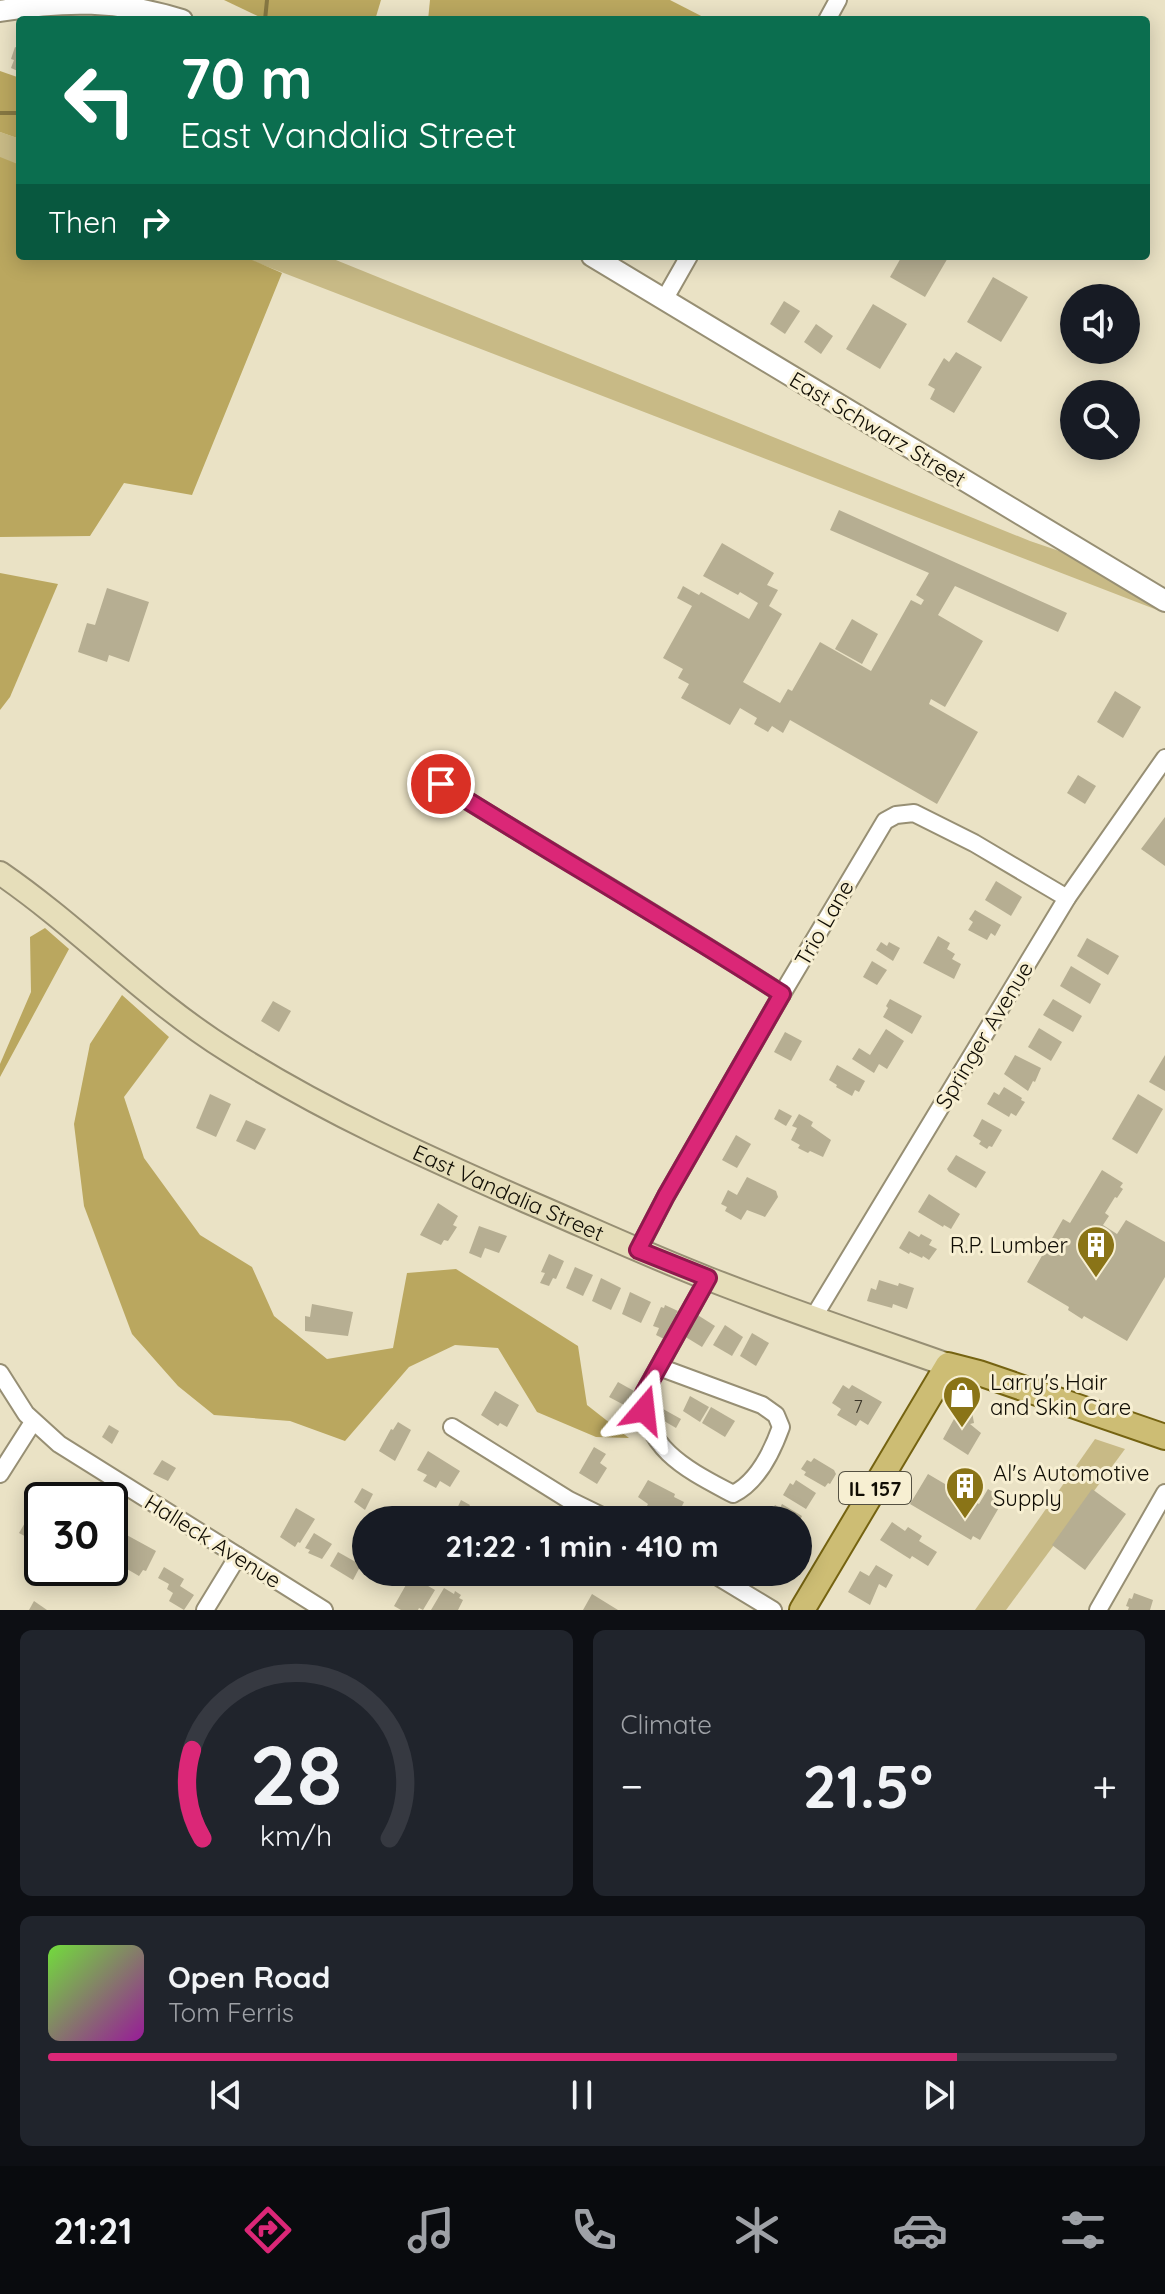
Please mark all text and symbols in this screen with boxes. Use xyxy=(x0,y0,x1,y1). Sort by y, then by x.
text: 70 m xyxy=(180,43,312,113)
icon: left xyxy=(48,48,152,152)
text: East Vandalia Street xyxy=(180,112,517,157)
icon: right xyxy=(133,200,177,244)
text: Then xyxy=(48,203,117,241)
map controls xyxy=(1060,284,1140,460)
button: sound xyxy=(1060,284,1140,364)
street label: East Schwarz Street xyxy=(785,365,971,493)
button: search xyxy=(1060,380,1140,460)
pin xyxy=(407,750,475,818)
icon: arrive xyxy=(419,762,463,806)
street label: Trio Lane xyxy=(788,875,860,971)
street label: Springer Avenue xyxy=(929,956,1039,1114)
street label: East Vandalia Street xyxy=(409,1138,608,1247)
building icon: R.P. Lumber xyxy=(1075,1224,1117,1279)
place label: R.P. Lumber xyxy=(950,1231,1069,1259)
position arrow xyxy=(602,1368,686,1452)
place label: Larry's Hair and Skin Care xyxy=(990,1368,1131,1421)
shop icon: Larry's Hair and Skin Care xyxy=(941,1374,983,1429)
house number: 7 xyxy=(853,1395,863,1418)
place label: Al's Automotive Supply xyxy=(993,1459,1150,1512)
building icon: Al's Automotive Supply xyxy=(944,1465,986,1520)
road number: IL 157 xyxy=(839,1472,911,1504)
speed limit sign: 30 xyxy=(24,1482,128,1586)
street label: Halleck Avenue xyxy=(139,1488,287,1594)
text: 21:22 · 1 min · 410 m xyxy=(445,1527,719,1565)
text: Climate xyxy=(621,1708,712,1741)
text: 28 xyxy=(250,1722,343,1826)
text: 21.5° xyxy=(803,1748,933,1823)
text: − xyxy=(621,1758,643,1813)
text: + xyxy=(1092,1758,1117,1813)
text: km/h xyxy=(260,1817,333,1853)
text: Open Road xyxy=(168,1958,330,1996)
text: Tom Ferris xyxy=(168,1996,294,2029)
icon: previous xyxy=(204,2073,248,2117)
icon: pause xyxy=(560,2073,604,2117)
icon: next xyxy=(917,2073,961,2117)
icon: directions xyxy=(240,2202,296,2258)
icon: music xyxy=(403,2202,459,2258)
icon: phone xyxy=(566,2202,622,2258)
icon: climate xyxy=(729,2202,785,2258)
icon: car xyxy=(892,2202,948,2258)
icon: filters xyxy=(1055,2202,1111,2258)
text: 21:21 xyxy=(54,2208,132,2253)

